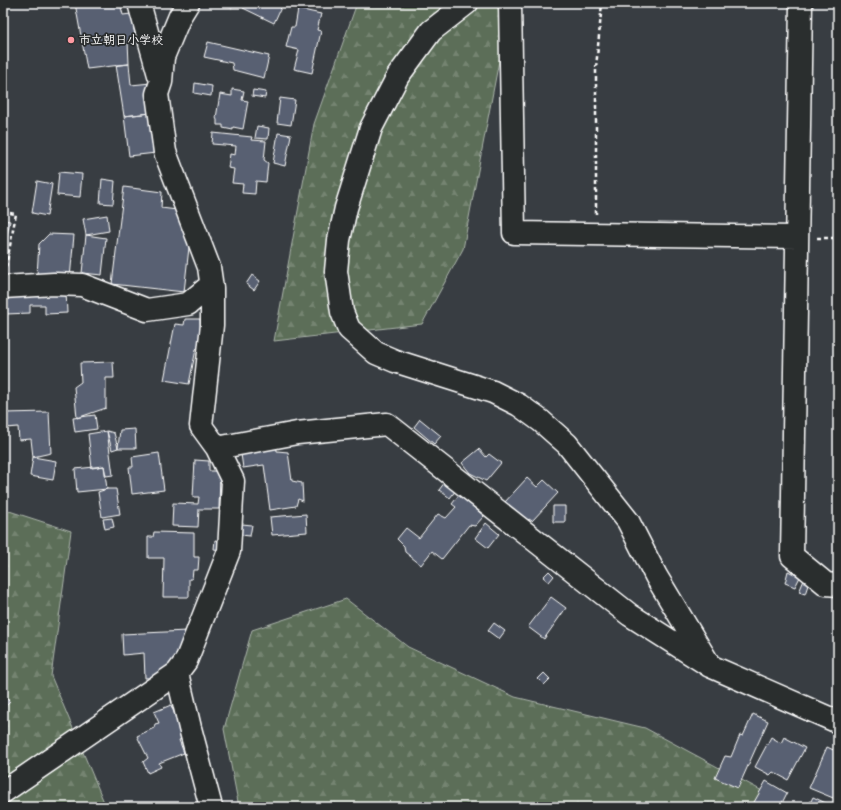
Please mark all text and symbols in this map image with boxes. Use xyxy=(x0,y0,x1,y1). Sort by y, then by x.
place label: 市立朝日小学校 xyxy=(79,33,163,47)
marker: 市立朝日小学校 xyxy=(66,35,76,45)

